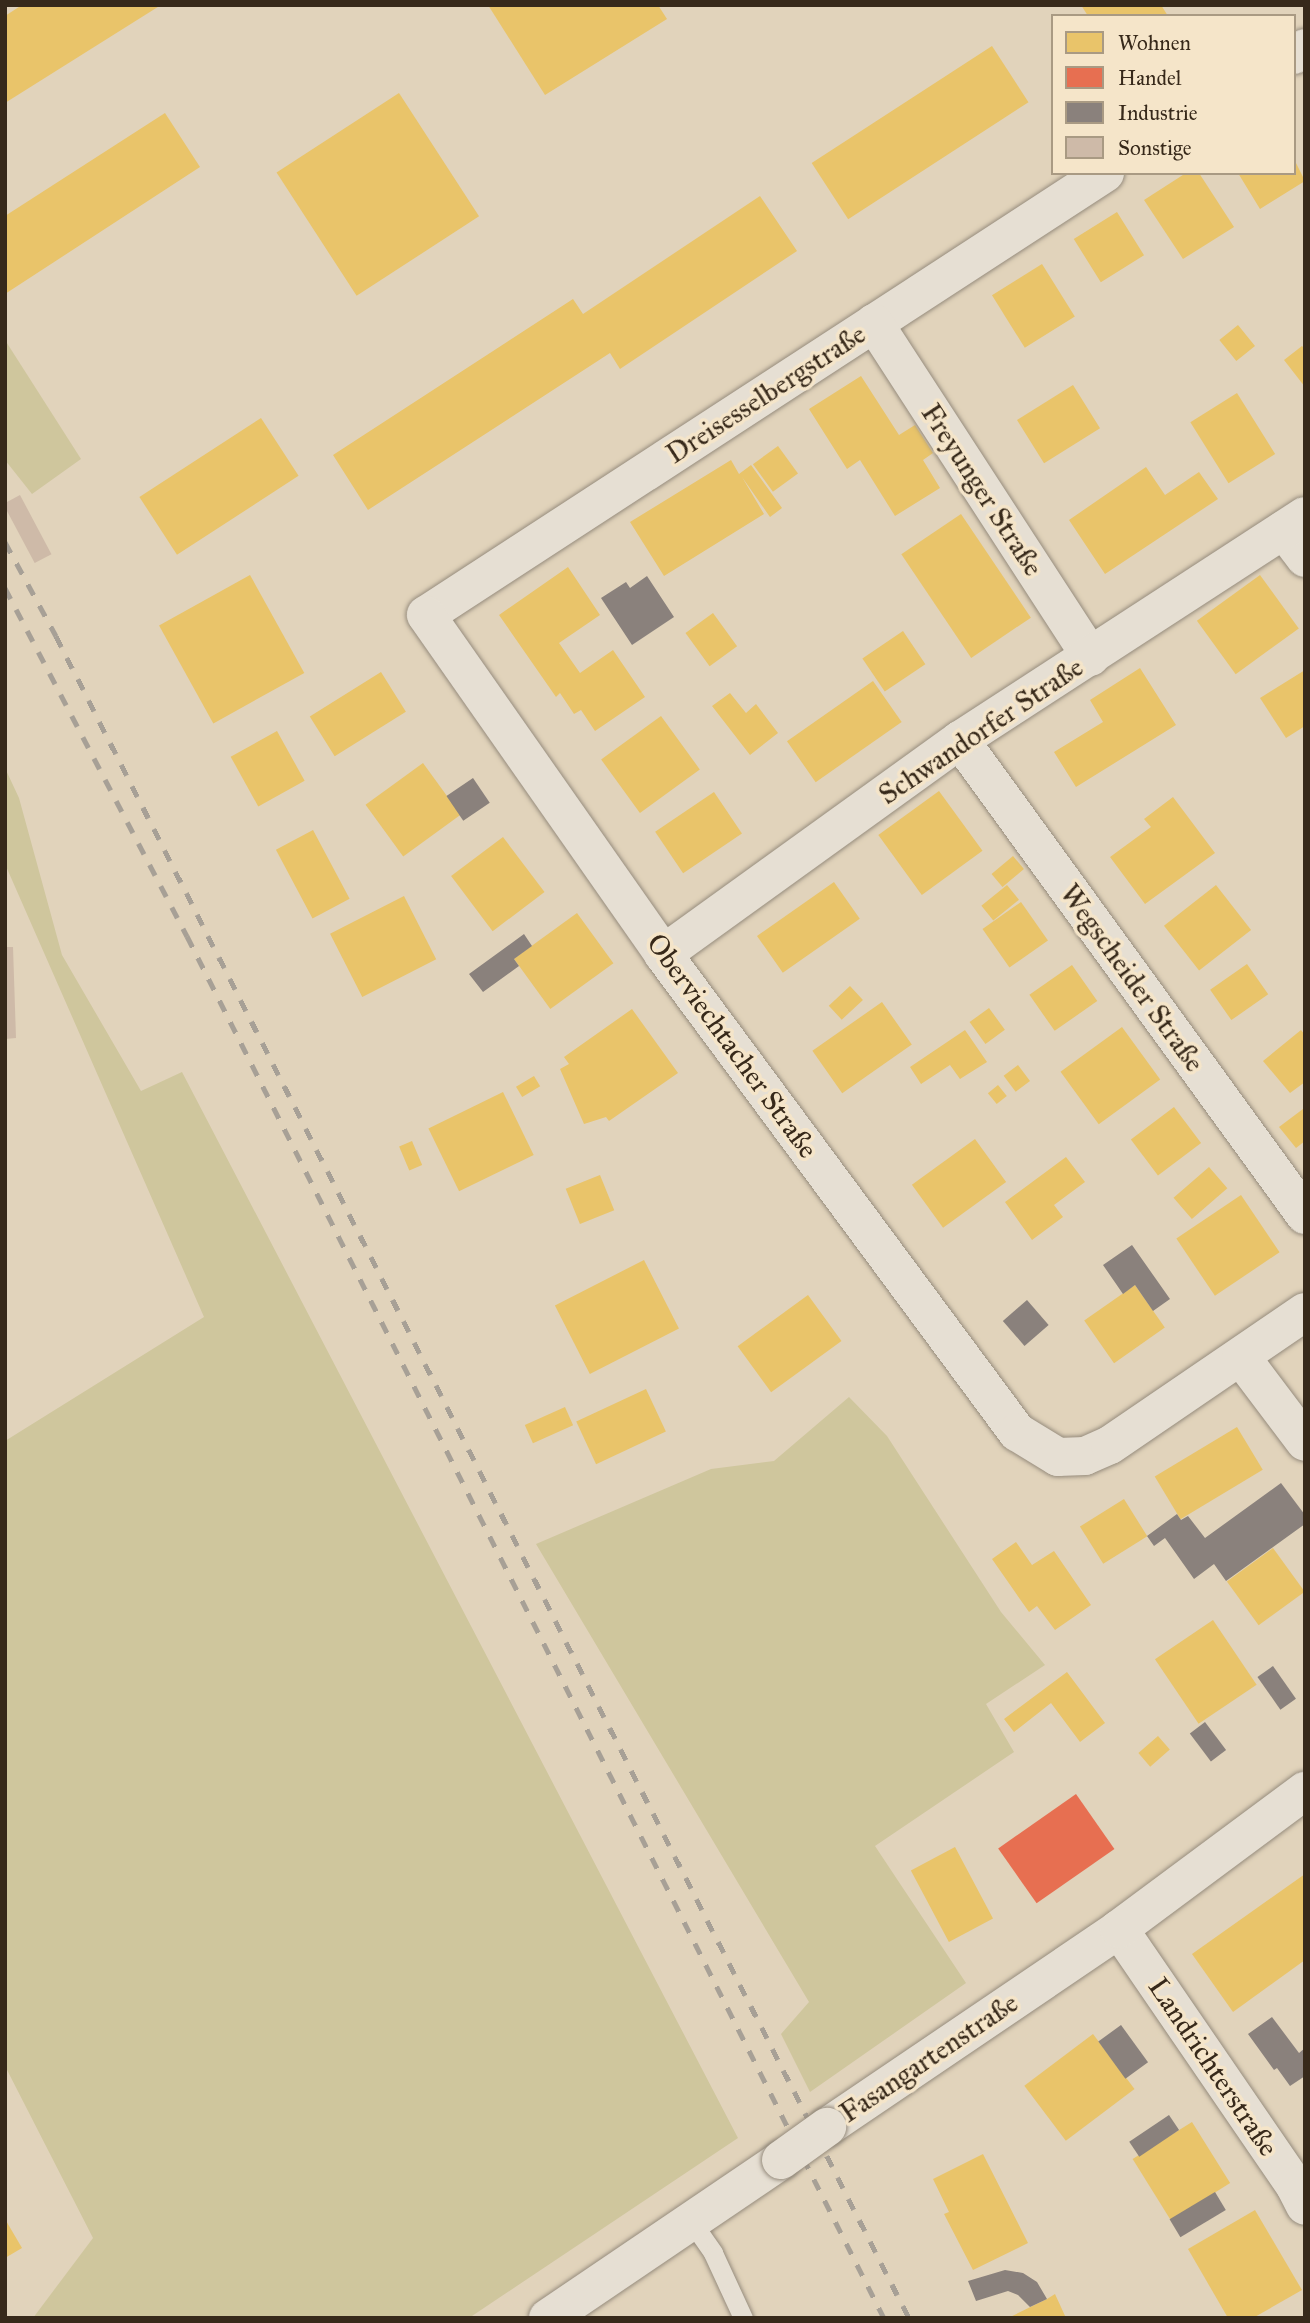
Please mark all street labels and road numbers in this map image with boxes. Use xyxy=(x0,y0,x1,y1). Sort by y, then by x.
street label: Dreisesselbergstraße xyxy=(660,317,872,471)
street label: Freyunger Straße xyxy=(914,398,1050,582)
street label: Schwandorfer Straße xyxy=(872,650,1090,812)
street label: Wegscheider Straße xyxy=(1053,878,1211,1078)
street label: Oberviechtacher Straße xyxy=(639,927,825,1165)
street label: Landrichterstraße xyxy=(1141,1971,1285,2163)
street label: Fasangartenstraße xyxy=(834,1986,1024,2130)

